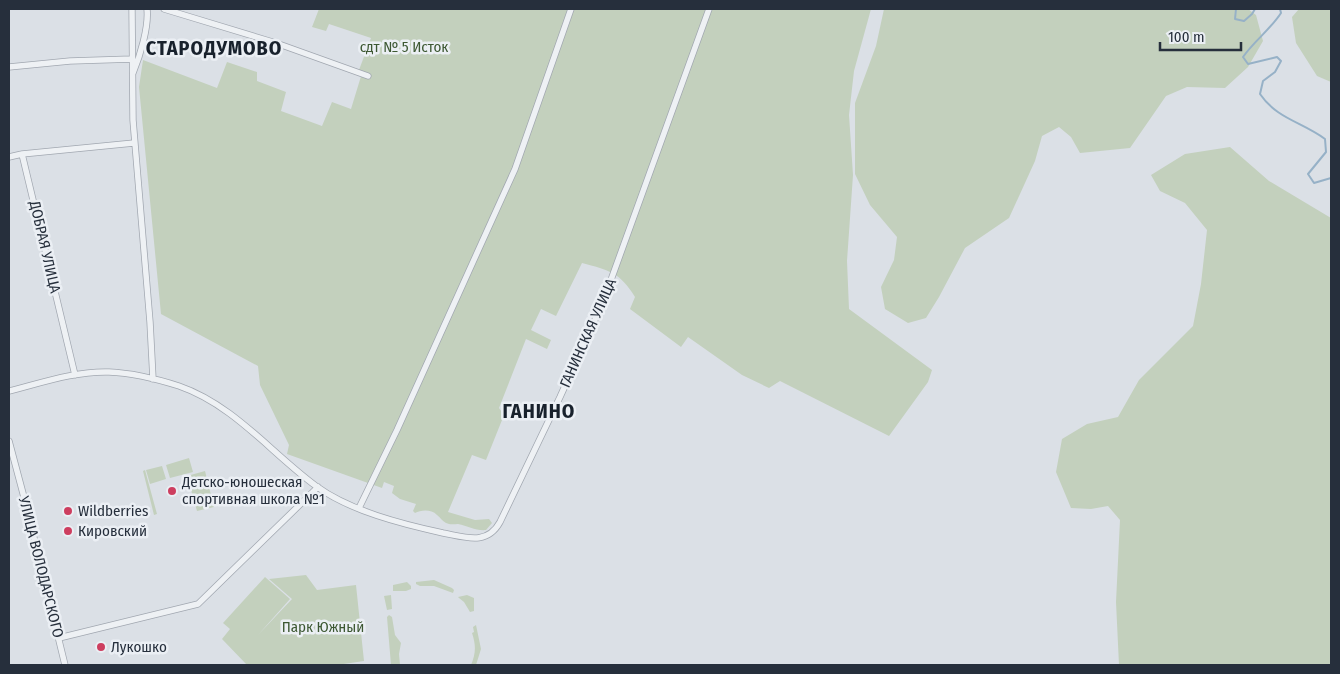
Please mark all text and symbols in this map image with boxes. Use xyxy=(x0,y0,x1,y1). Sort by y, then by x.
scale bar xyxy=(1160,20,1241,52)
text: 100 m xyxy=(1168,28,1205,46)
district label: СТАРОДУМОВО xyxy=(146,36,282,60)
park label: сдт № 5 Исток xyxy=(360,38,448,56)
street label: ДОБРАЯ УЛИЦА xyxy=(25,198,64,295)
street label: ГАНИНСКАЯ УЛИЦА xyxy=(556,275,620,390)
district label: ГАНИНО xyxy=(503,399,575,423)
place label: Детско-юношеская спортивная школа №1 xyxy=(181,473,325,508)
marker: Детско-юношеская спортивная школа №1 xyxy=(166,485,178,497)
street label: УЛИЦА ВОЛОДАРСКОГО xyxy=(14,493,67,640)
place label: Wildberries xyxy=(78,502,148,520)
marker: Wildberries xyxy=(62,505,74,517)
place label: Кировский xyxy=(78,522,147,540)
marker: Кировский xyxy=(62,525,74,537)
park label: Парк Южный xyxy=(282,618,364,636)
place label: Лукошко xyxy=(111,638,167,656)
marker: Лукошко xyxy=(95,641,107,653)

